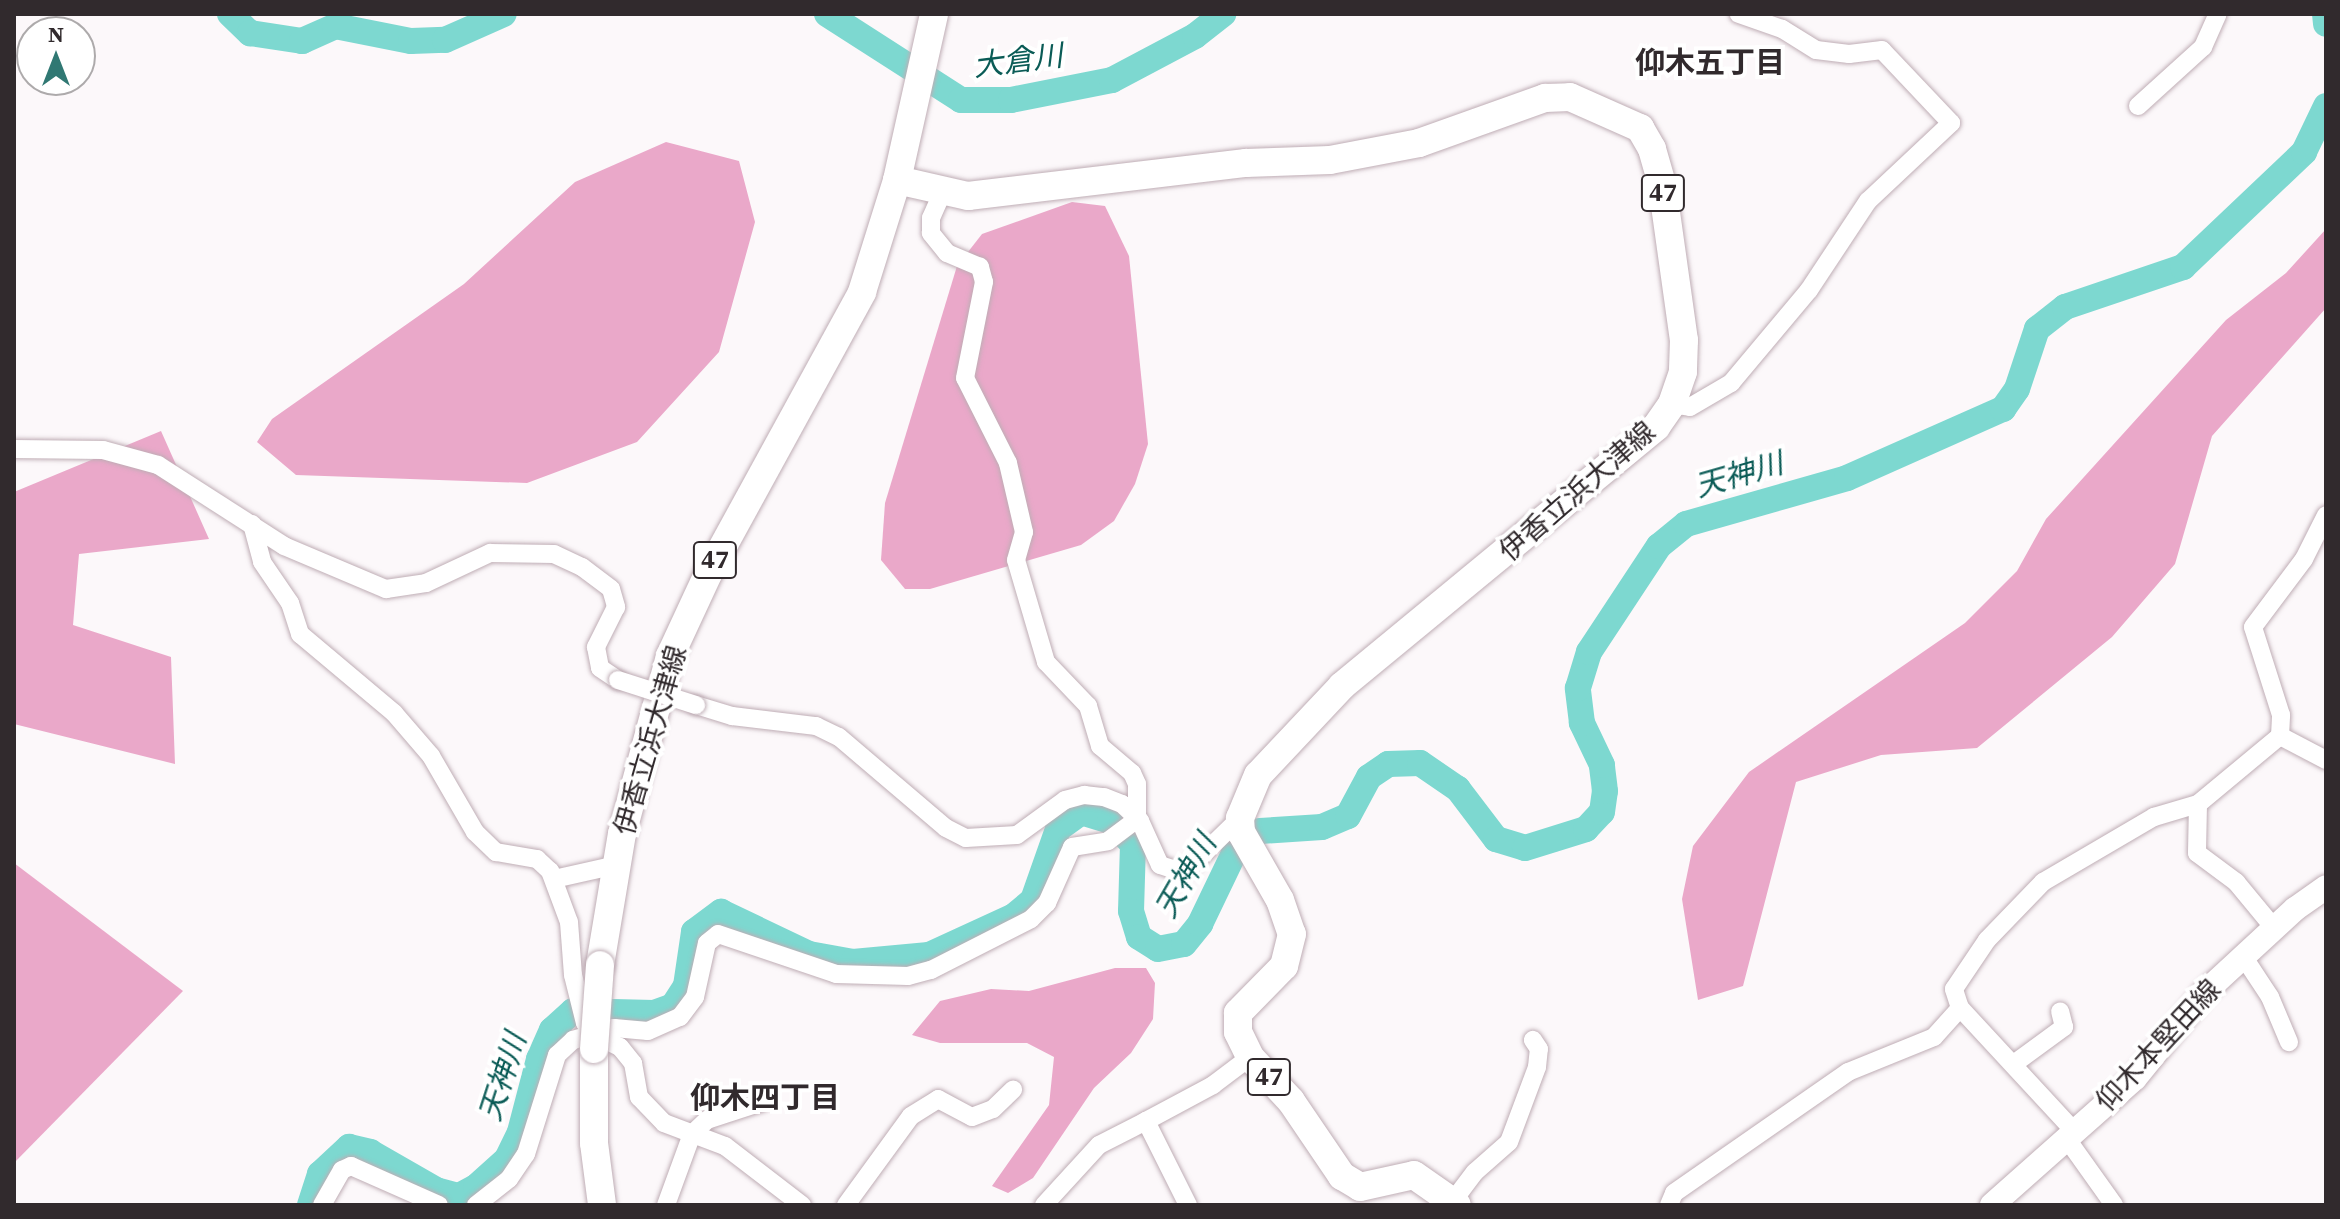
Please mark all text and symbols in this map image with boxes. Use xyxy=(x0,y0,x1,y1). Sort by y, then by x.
north arrow xyxy=(16,16,96,96)
text: N xyxy=(48,19,64,49)
water label: 大倉川 xyxy=(971,38,1065,84)
district label: 仰木五丁目 xyxy=(1635,45,1785,81)
road number: 47 xyxy=(1639,171,1687,215)
street label: 伊香立浜大津線 xyxy=(1492,414,1662,568)
water label: 天神川 xyxy=(1691,445,1787,505)
road number: 47 xyxy=(691,538,739,582)
street label: 伊香立浜大津線 xyxy=(607,641,693,839)
water label: 天神川 xyxy=(1148,828,1224,924)
street label: 仰木本堅田線 xyxy=(2088,972,2228,1118)
water label: 天神川 xyxy=(472,1029,534,1125)
road number: 47 xyxy=(1245,1055,1293,1099)
district label: 仰木四丁目 xyxy=(690,1080,840,1116)

